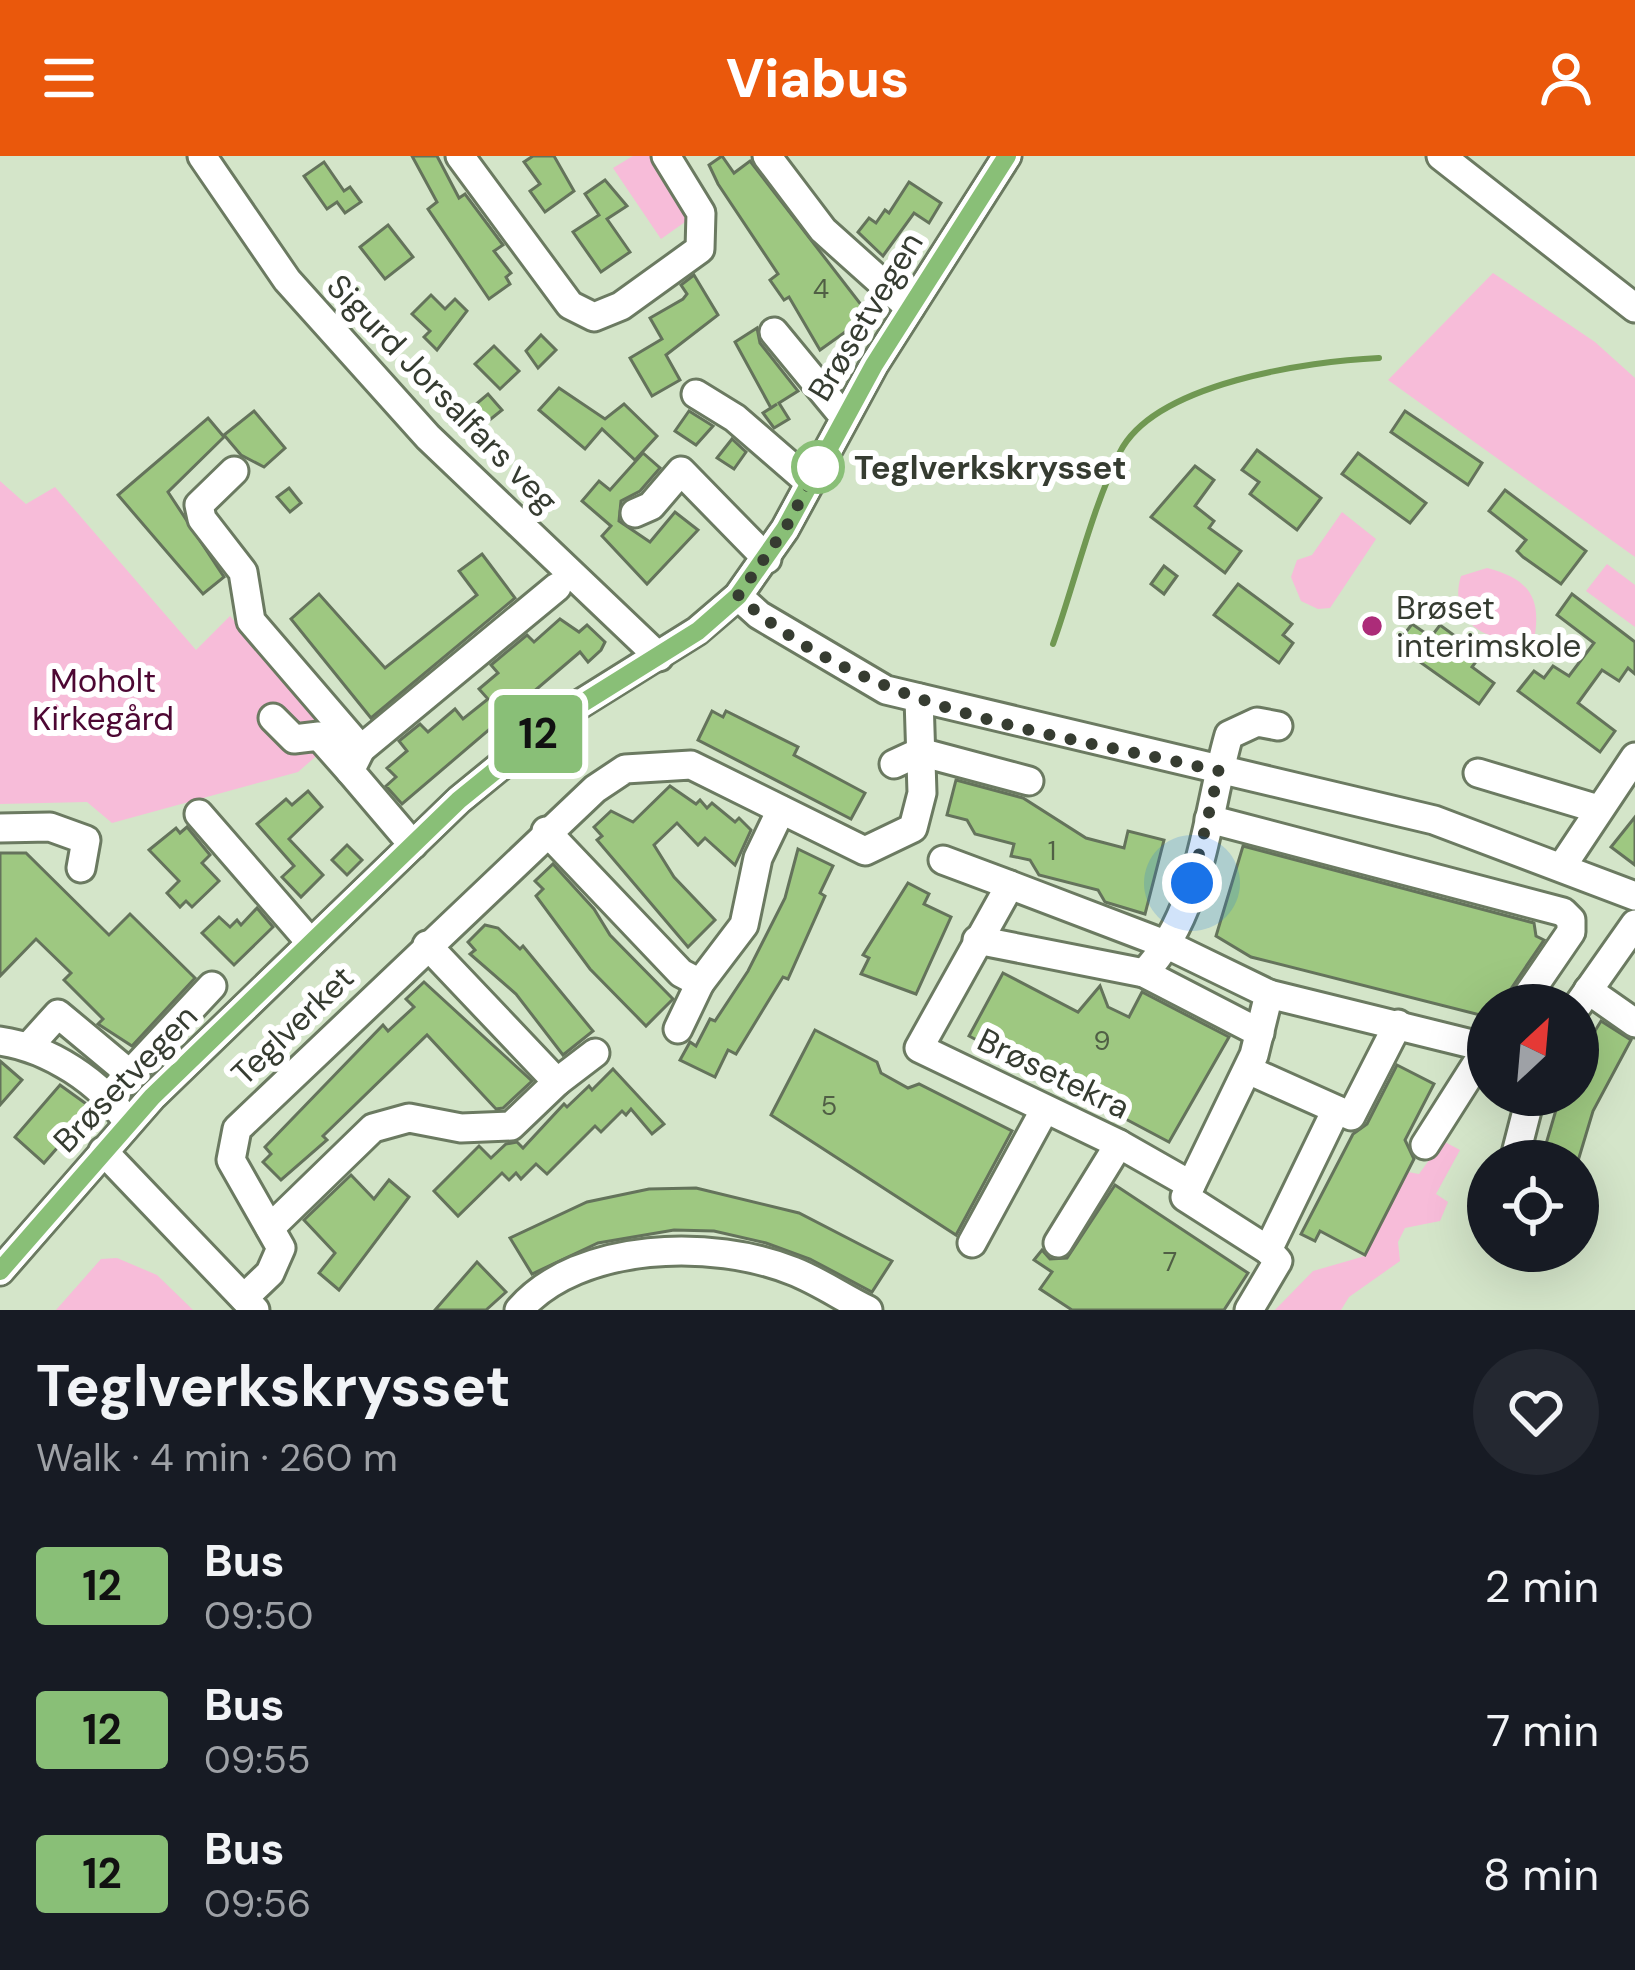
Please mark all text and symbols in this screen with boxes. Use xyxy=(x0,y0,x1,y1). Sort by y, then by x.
text: Viabus xyxy=(726,43,909,114)
icon: menu xyxy=(36,45,102,111)
icon: person xyxy=(1533,45,1599,111)
street label: Brøsetvegen xyxy=(798,224,933,409)
street label: Sigurd Jorsalfars veg xyxy=(318,265,568,522)
house number: 4 xyxy=(813,271,829,306)
marker: Teglverkskrysset xyxy=(793,442,843,492)
place label: Teglverkskrysset xyxy=(854,446,1127,489)
place label: Brøset interimskole xyxy=(1396,586,1581,667)
marker: Brøset interimskole xyxy=(1359,613,1385,639)
park label: Moholt Kirkegård xyxy=(32,659,174,740)
line badge: 12 xyxy=(484,695,592,773)
text: 12 xyxy=(518,706,558,761)
house number: 1 xyxy=(1048,833,1056,868)
your location xyxy=(1162,853,1222,913)
street label: Teglverket xyxy=(222,956,363,1094)
north arrow xyxy=(1467,984,1599,1116)
map controls xyxy=(1467,984,1599,1272)
street label: Brøsetvegen xyxy=(44,995,207,1161)
street label: Brøsetekra xyxy=(971,1018,1137,1129)
house number: 9 xyxy=(1094,1023,1110,1058)
house number: 5 xyxy=(821,1088,837,1123)
button: locate xyxy=(1467,1140,1599,1272)
house number: 7 xyxy=(1163,1244,1177,1279)
text: Teglverkskrysset xyxy=(36,1349,511,1424)
button: heart xyxy=(1473,1349,1599,1475)
text: Walk · 4 min · 260 m xyxy=(36,1432,398,1483)
text: Bus xyxy=(204,1531,284,1590)
text: 2 min xyxy=(1484,1557,1599,1616)
text: 12 xyxy=(82,1558,122,1613)
text: 09:50 xyxy=(204,1590,314,1641)
text: Bus xyxy=(204,1675,284,1734)
text: 7 min xyxy=(1486,1701,1599,1760)
text: 12 xyxy=(82,1702,122,1757)
text: 09:55 xyxy=(204,1734,311,1785)
text: Bus xyxy=(204,1819,284,1878)
text: 8 min xyxy=(1483,1845,1599,1904)
text: 12 xyxy=(82,1846,122,1901)
text: 09:56 xyxy=(204,1878,311,1929)

